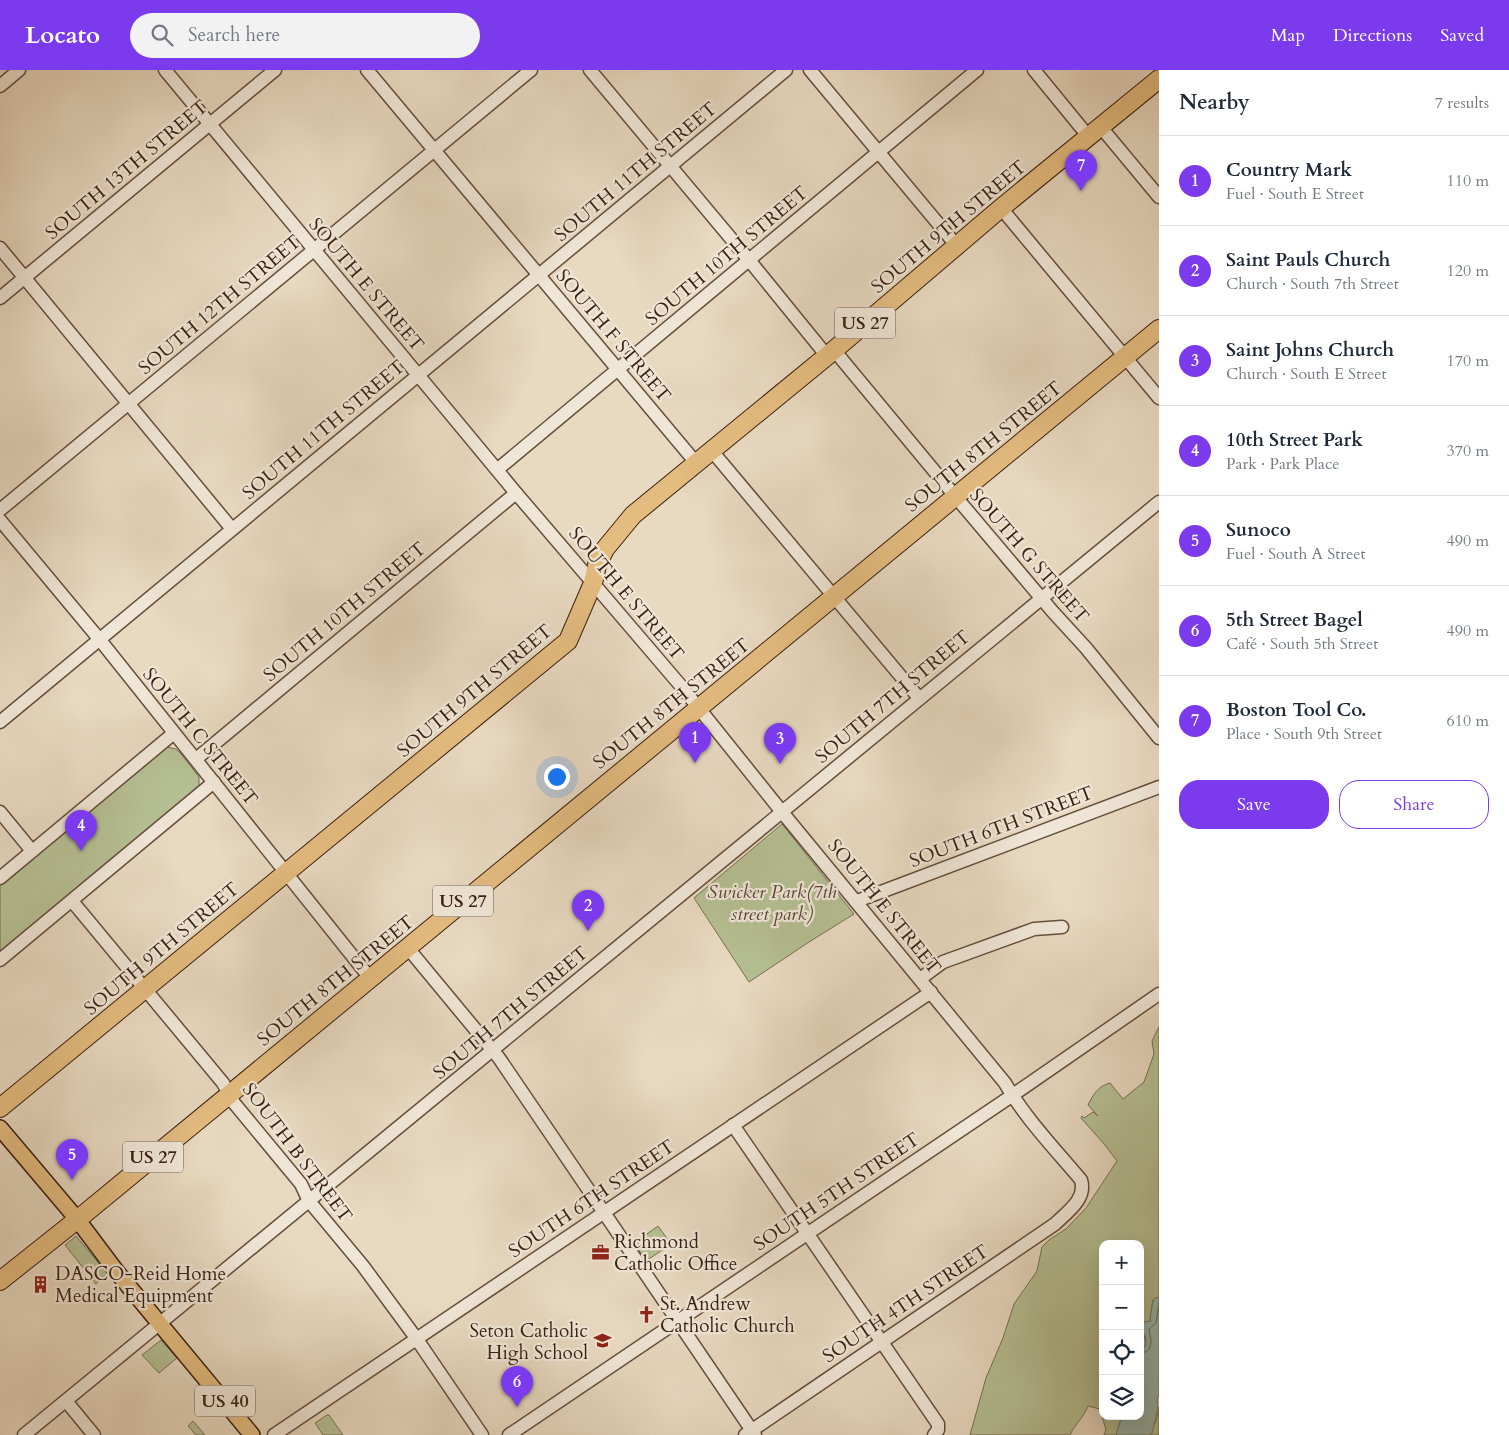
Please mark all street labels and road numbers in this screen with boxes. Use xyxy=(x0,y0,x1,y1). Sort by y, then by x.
street label: SOUTH 13TH STREET xyxy=(40,94,213,246)
street label: SOUTH 11TH STREET xyxy=(549,96,722,248)
street label: SOUTH 9TH STREET xyxy=(866,154,1032,299)
street label: SOUTH 10TH STREET xyxy=(640,180,813,332)
street label: SOUTH E STREET xyxy=(303,212,430,357)
street label: SOUTH 12TH STREET xyxy=(133,229,306,381)
street label: SOUTH F STREET xyxy=(550,264,677,408)
road number: US 27 xyxy=(835,308,895,338)
street label: SOUTH 11TH STREET xyxy=(237,354,410,506)
street label: SOUTH 8TH STREET xyxy=(900,375,1068,518)
street label: SOUTH G STREET xyxy=(963,483,1095,629)
street label: SOUTH E STREET xyxy=(563,521,690,666)
street label: SOUTH 10TH STREET xyxy=(258,536,431,688)
street label: SOUTH 9TH STREET xyxy=(392,618,558,763)
street label: SOUTH 7TH STREET xyxy=(810,624,976,769)
street label: SOUTH 8TH STREET xyxy=(588,632,756,775)
street label: SOUTH C STREET xyxy=(137,662,264,811)
street label: SOUTH 6TH STREET xyxy=(906,780,1097,874)
street label: SOUTH E STREET xyxy=(822,833,947,980)
street label: SOUTH 9TH STREET xyxy=(79,876,245,1021)
road number: US 27 xyxy=(433,886,493,916)
street label: SOUTH 8TH STREET xyxy=(252,909,420,1052)
street label: SOUTH 7TH STREET xyxy=(428,940,594,1085)
street label: SOUTH B STREET xyxy=(236,1078,358,1228)
street label: SOUTH 5TH STREET xyxy=(748,1126,925,1257)
street label: SOUTH 6TH STREET xyxy=(503,1133,680,1264)
road number: US 27 xyxy=(123,1142,183,1172)
street label: SOUTH 4TH STREET xyxy=(817,1238,994,1369)
road number: US 40 xyxy=(195,1385,255,1416)

